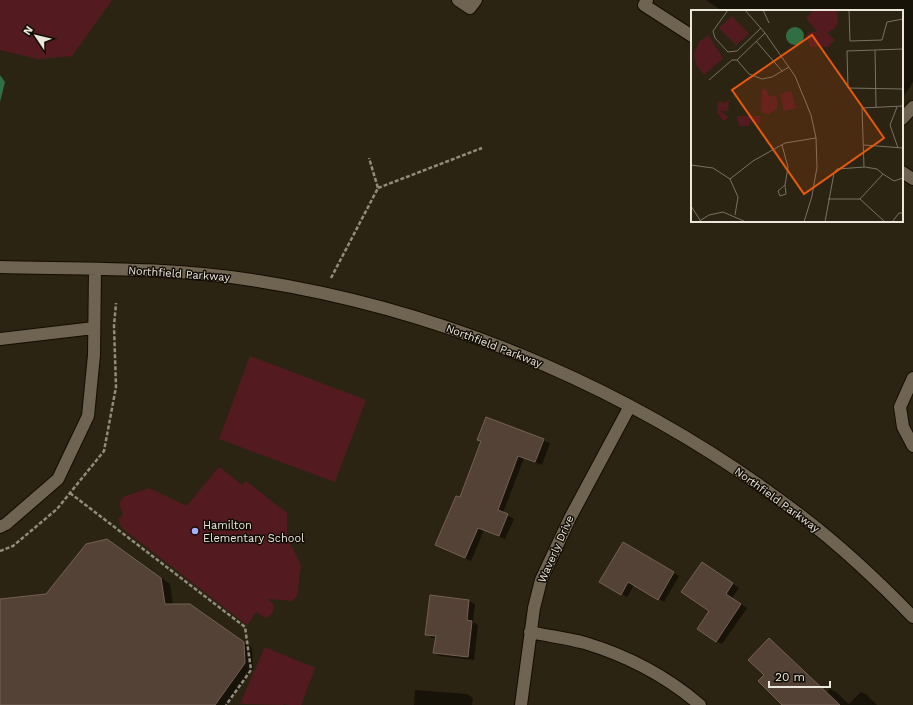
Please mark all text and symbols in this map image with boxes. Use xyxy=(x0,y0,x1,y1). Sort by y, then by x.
inset map xyxy=(691,10,903,222)
north arrow xyxy=(16,16,56,56)
text: N xyxy=(21,23,36,38)
street label: Northfield Parkway xyxy=(128,264,231,284)
street label: Northfield Parkway xyxy=(444,322,544,370)
street label: Northfield Parkway xyxy=(732,465,822,535)
street label: Waverly Drive xyxy=(535,513,577,585)
place label: Hamilton Elementary School xyxy=(203,519,305,545)
marker: Hamilton Elementary School xyxy=(190,526,200,536)
scale bar xyxy=(769,663,830,689)
text: 20 m xyxy=(775,670,805,684)

